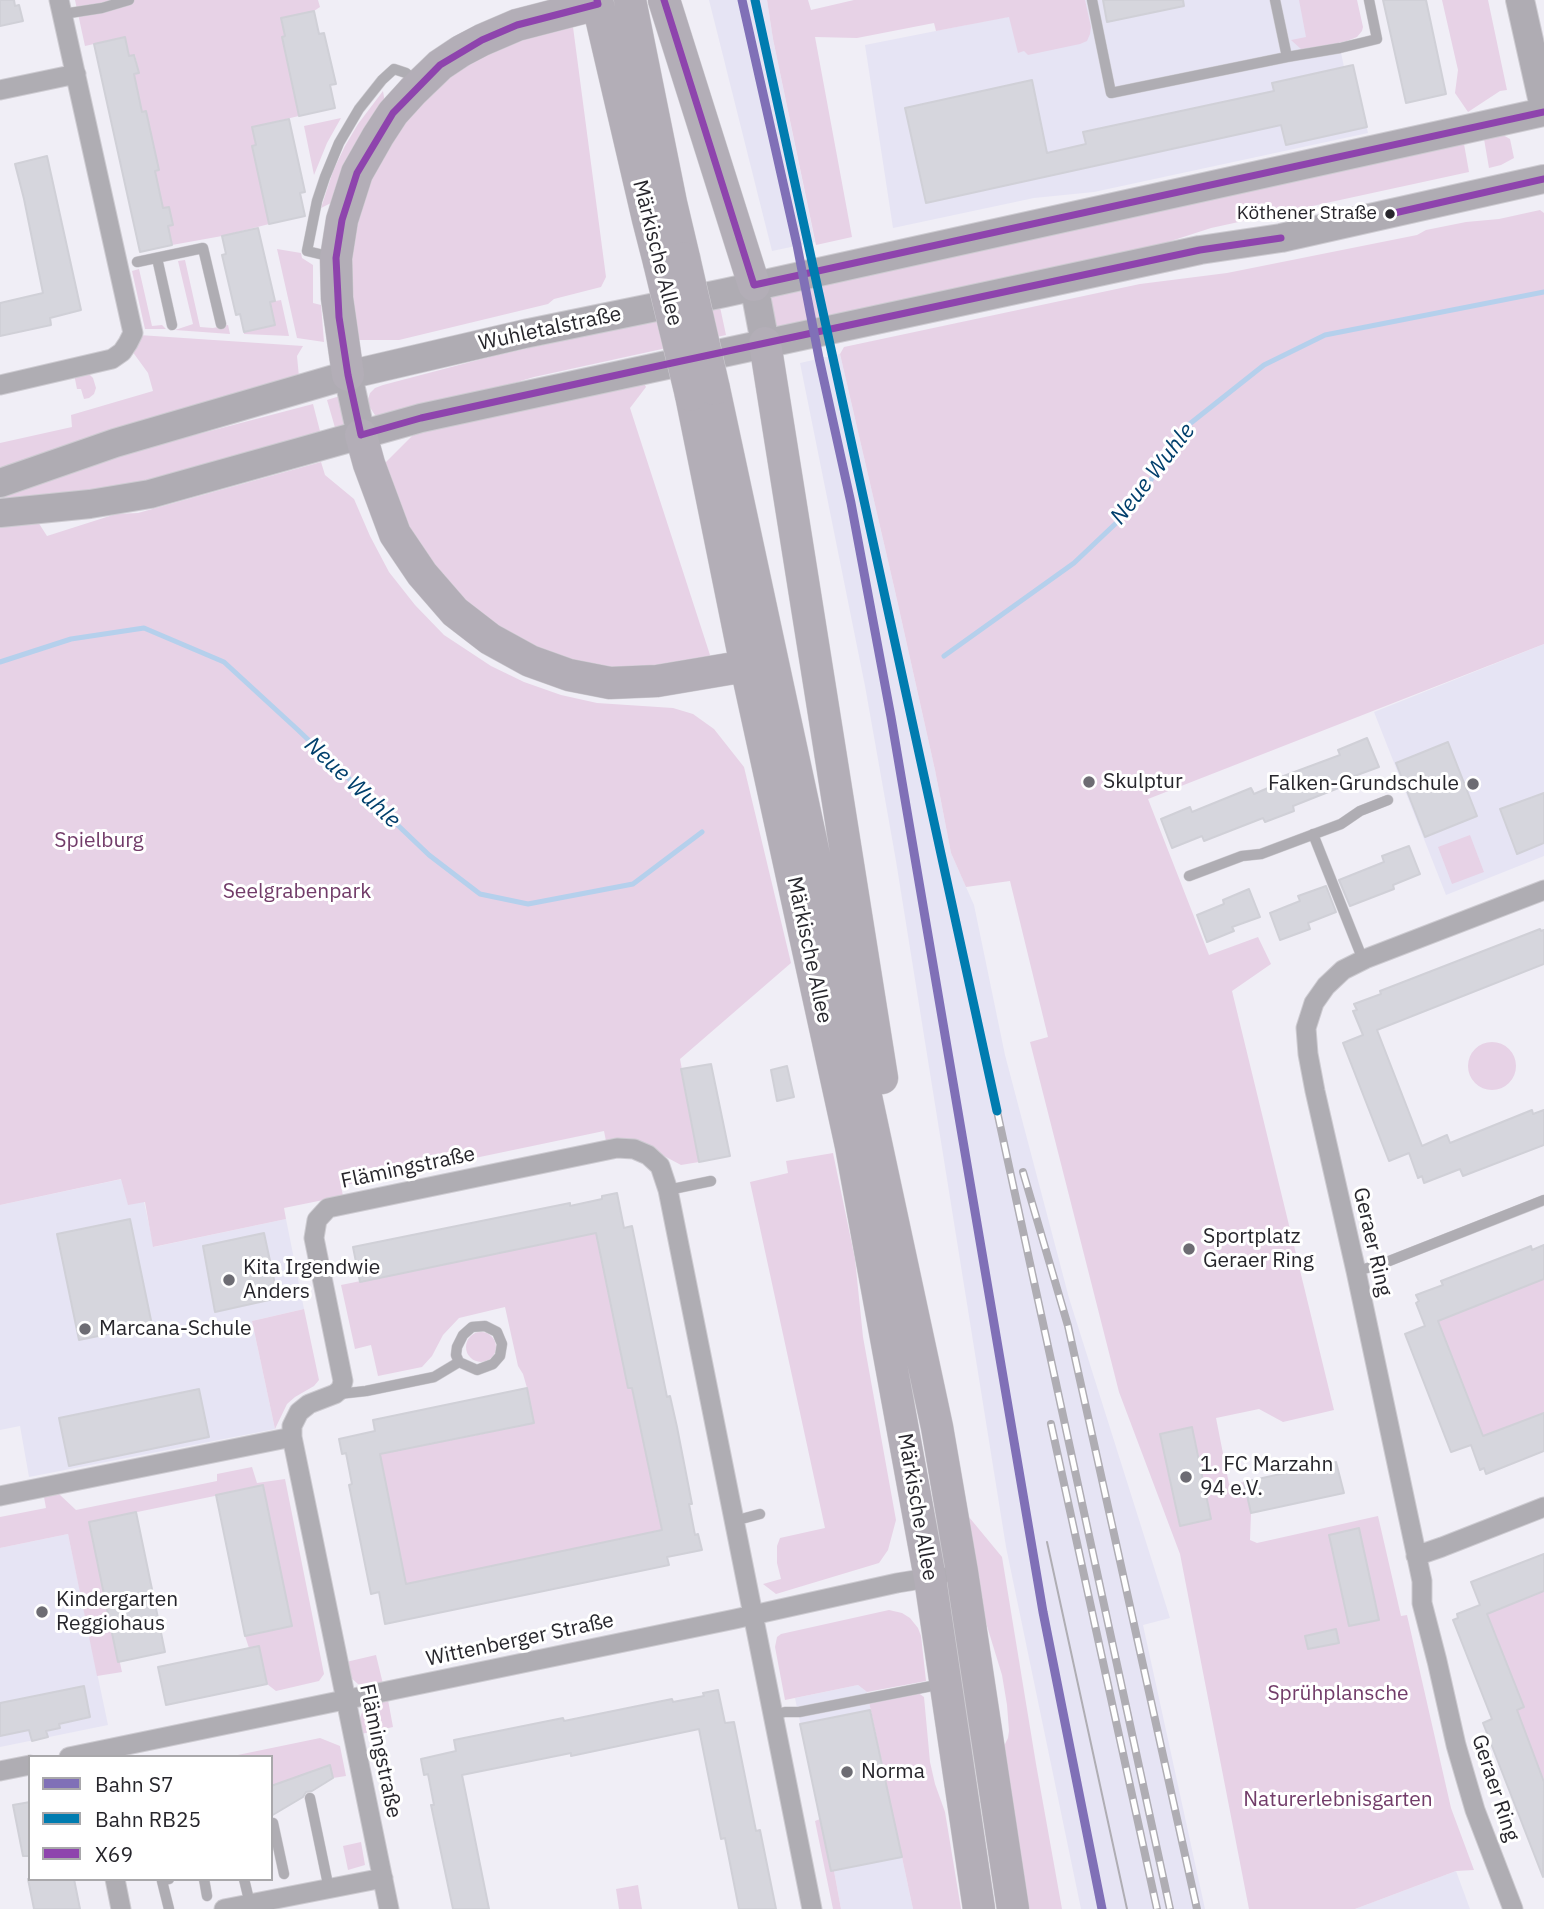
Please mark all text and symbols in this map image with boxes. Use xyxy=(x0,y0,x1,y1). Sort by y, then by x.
street label: Märkische Allee xyxy=(627,178,687,328)
place label: Köthener Straße xyxy=(1237,203,1377,225)
marker: Köthener Straße xyxy=(1383,207,1397,221)
street label: Wuhletalstraße xyxy=(476,302,624,356)
water label: Neue Wuhle xyxy=(1105,418,1201,530)
water label: Neue Wuhle xyxy=(298,732,406,834)
place label: Skulptur xyxy=(1103,769,1183,795)
place label: Falken-Grundschule xyxy=(1268,771,1459,797)
marker: Skulptur xyxy=(1081,774,1097,790)
marker: Falken-Grundschule xyxy=(1465,776,1481,792)
park label: Spielburg xyxy=(54,828,144,854)
street label: Märkische Allee xyxy=(781,874,837,1026)
park label: Seelgrabenpark xyxy=(223,879,371,905)
street label: Flämingstraße xyxy=(339,1141,477,1195)
street label: Geraer Ring xyxy=(1347,1185,1397,1299)
place label: Sportplatz Geraer Ring xyxy=(1203,1224,1314,1274)
marker: Sportplatz Geraer Ring xyxy=(1181,1241,1197,1257)
place label: Kita Irgendwie Anders xyxy=(243,1255,380,1305)
marker: Kita Irgendwie Anders xyxy=(221,1272,237,1288)
place label: Marcana-Schule xyxy=(99,1316,252,1342)
marker: Marcana-Schule xyxy=(77,1321,93,1337)
street label: Märkische Allee xyxy=(892,1431,942,1583)
place label: 1. FC Marzahn 94 e.V. xyxy=(1200,1452,1333,1502)
marker: 1. FC Marzahn 94 e.V. xyxy=(1178,1469,1194,1485)
place label: Kindergarten Reggiohaus xyxy=(56,1587,178,1637)
marker: Kindergarten Reggiohaus xyxy=(34,1604,50,1620)
street label: Wittenberger Straße xyxy=(424,1608,616,1672)
park label: Sprühplansche xyxy=(1267,1681,1409,1707)
street label: Flämingstraße xyxy=(353,1682,407,1820)
street label: Geraer Ring xyxy=(1466,1731,1524,1845)
legend xyxy=(28,1755,273,1881)
place label: Norma xyxy=(861,1759,925,1785)
marker: Norma xyxy=(839,1764,855,1780)
text: Bahn S7 xyxy=(95,1770,174,1798)
park label: Naturerlebnisgarten xyxy=(1243,1787,1433,1813)
text: Bahn RB25 xyxy=(95,1805,201,1833)
text: X69 xyxy=(95,1840,133,1868)

